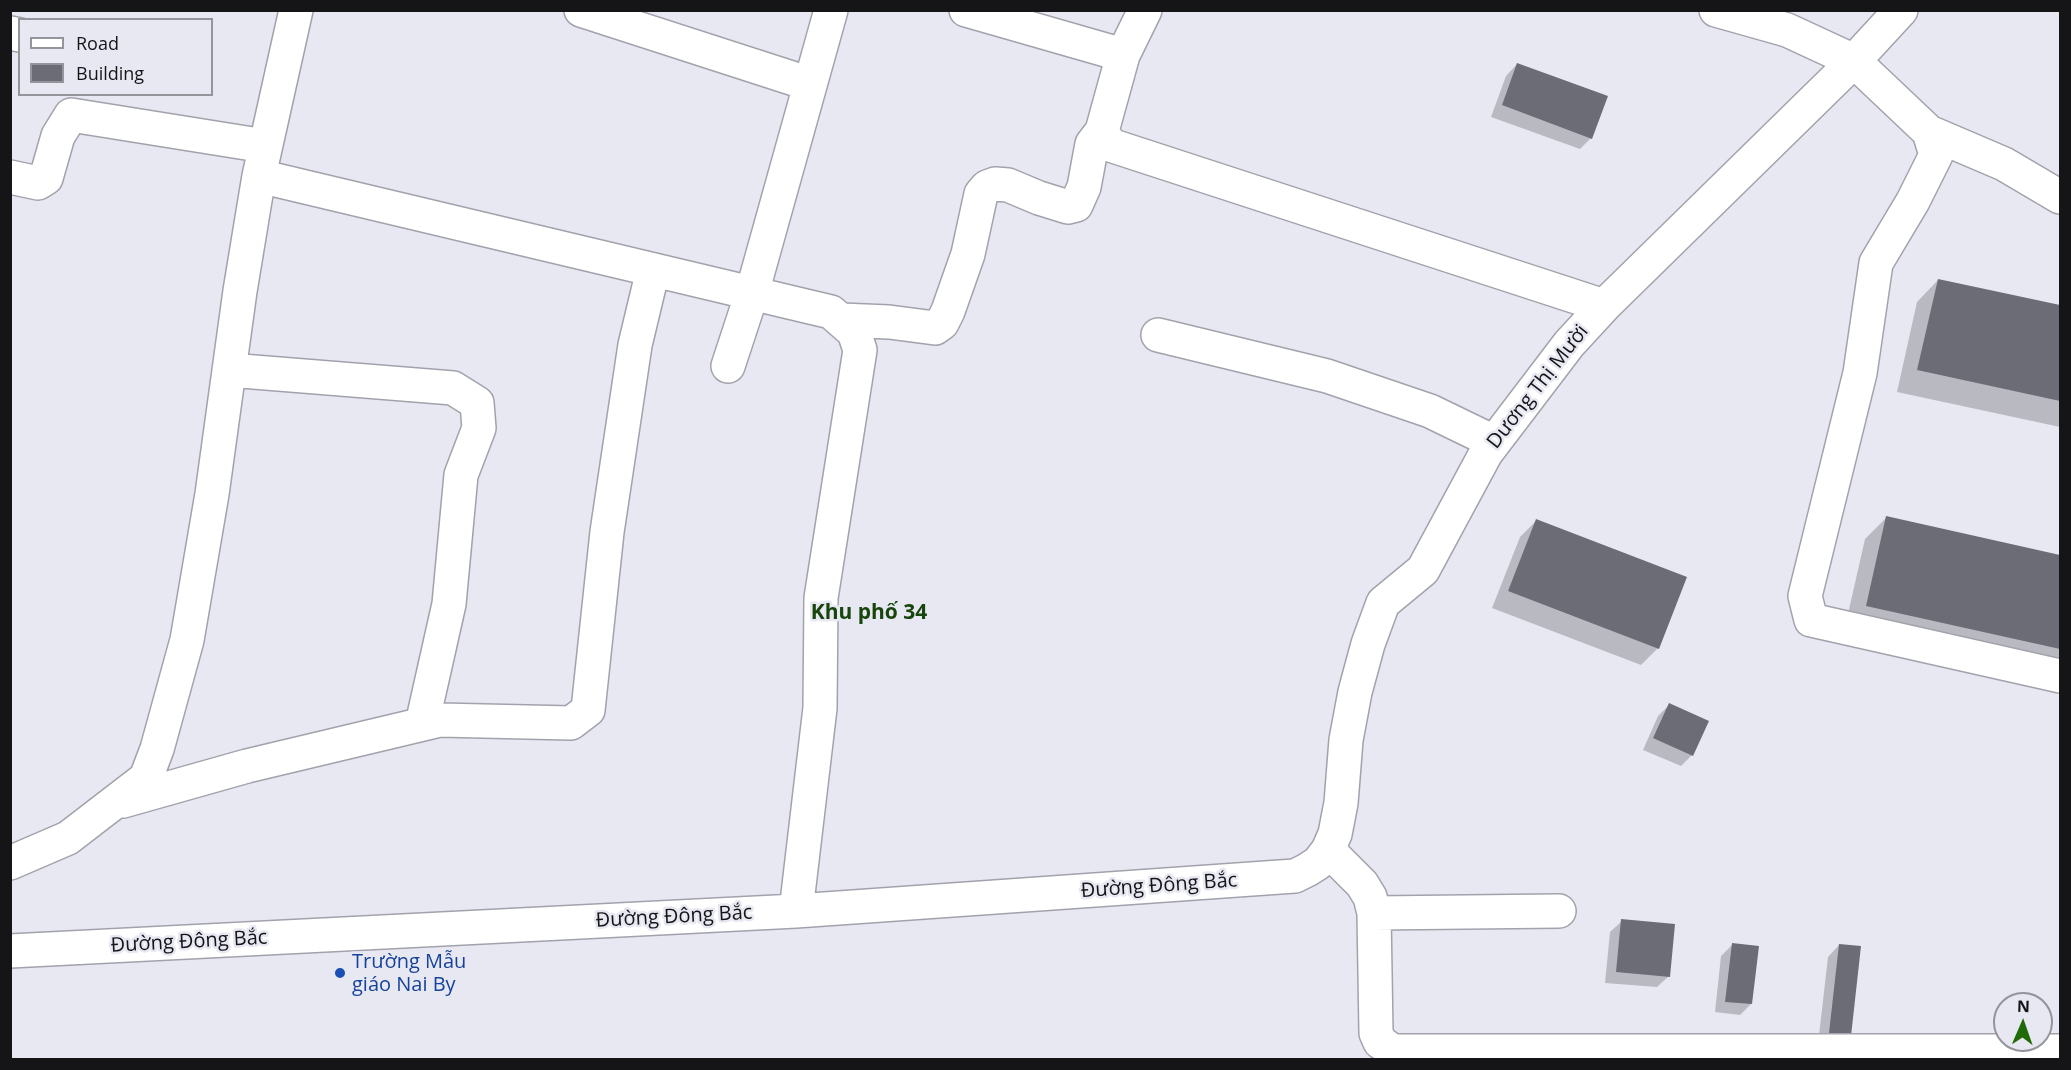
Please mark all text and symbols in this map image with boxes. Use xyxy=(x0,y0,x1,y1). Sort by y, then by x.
legend xyxy=(18,18,213,96)
text: Road xyxy=(76,31,119,55)
text: Building xyxy=(76,61,144,85)
street label: Dương Thị Mười xyxy=(1482,320,1594,454)
district label: Khu phố 34 xyxy=(811,600,927,626)
street label: Đường Đông Bắc xyxy=(1080,869,1238,903)
street label: Đường Đông Bắc xyxy=(595,901,753,933)
street label: Đường Đông Bắc xyxy=(110,926,268,958)
place label: Trường Mẫu giáo Nai By xyxy=(352,950,466,997)
marker: Trường Mẫu giáo Nai By xyxy=(333,966,347,980)
north arrow xyxy=(1993,992,2053,1052)
text: N xyxy=(2017,995,2030,1017)

